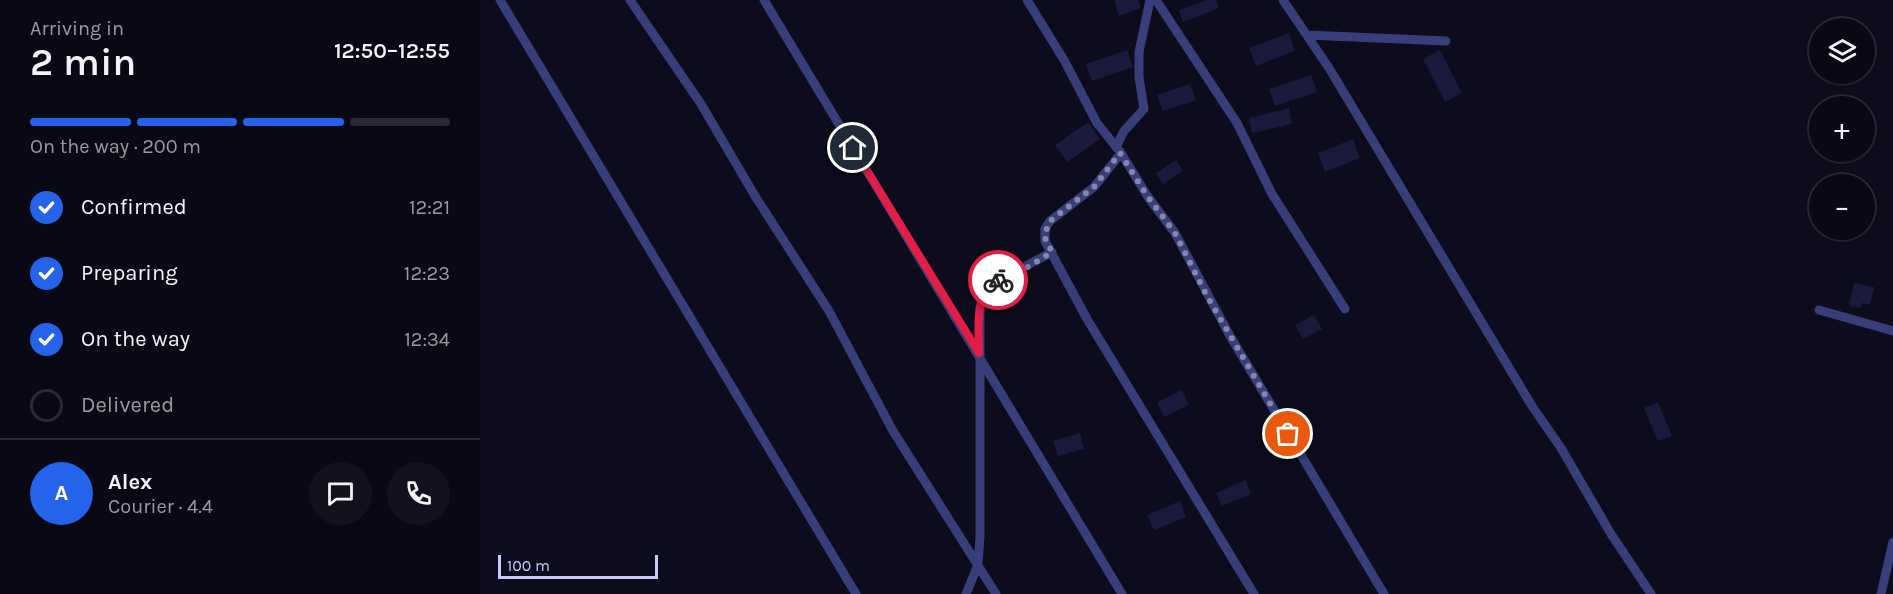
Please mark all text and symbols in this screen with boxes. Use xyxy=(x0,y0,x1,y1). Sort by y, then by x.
text: Arriving in xyxy=(30,17,124,40)
map controls xyxy=(1809,18,1875,240)
button: layers xyxy=(1809,18,1875,84)
text: 12:50–12:55 xyxy=(334,38,450,64)
text: 2 min xyxy=(30,39,136,85)
button: + xyxy=(1809,96,1875,162)
pin xyxy=(827,122,878,173)
icon: home xyxy=(836,131,869,164)
text: On the way · 200 m xyxy=(30,135,201,158)
button: − xyxy=(1809,174,1875,240)
icon: check xyxy=(30,191,63,224)
text: Confirmed xyxy=(81,194,187,220)
text: 12:21 xyxy=(409,196,450,219)
courier xyxy=(968,250,1028,310)
icon: check xyxy=(30,257,63,290)
text: Preparing xyxy=(81,260,178,286)
text: 12:23 xyxy=(404,262,450,285)
icon: bike xyxy=(982,264,1015,297)
icon: check xyxy=(30,323,63,356)
text: On the way xyxy=(81,326,190,352)
text: 12:34 xyxy=(404,328,450,351)
text: Delivered xyxy=(81,392,174,418)
pin xyxy=(1262,408,1313,459)
icon: bag xyxy=(1271,417,1304,450)
button: chat xyxy=(309,462,372,525)
button: phone xyxy=(387,462,450,525)
text: Alex xyxy=(108,469,152,495)
text: A xyxy=(55,480,68,506)
text: Courier · 4.4 xyxy=(108,495,213,518)
scale bar xyxy=(498,552,658,580)
text: 100 m xyxy=(507,556,550,575)

